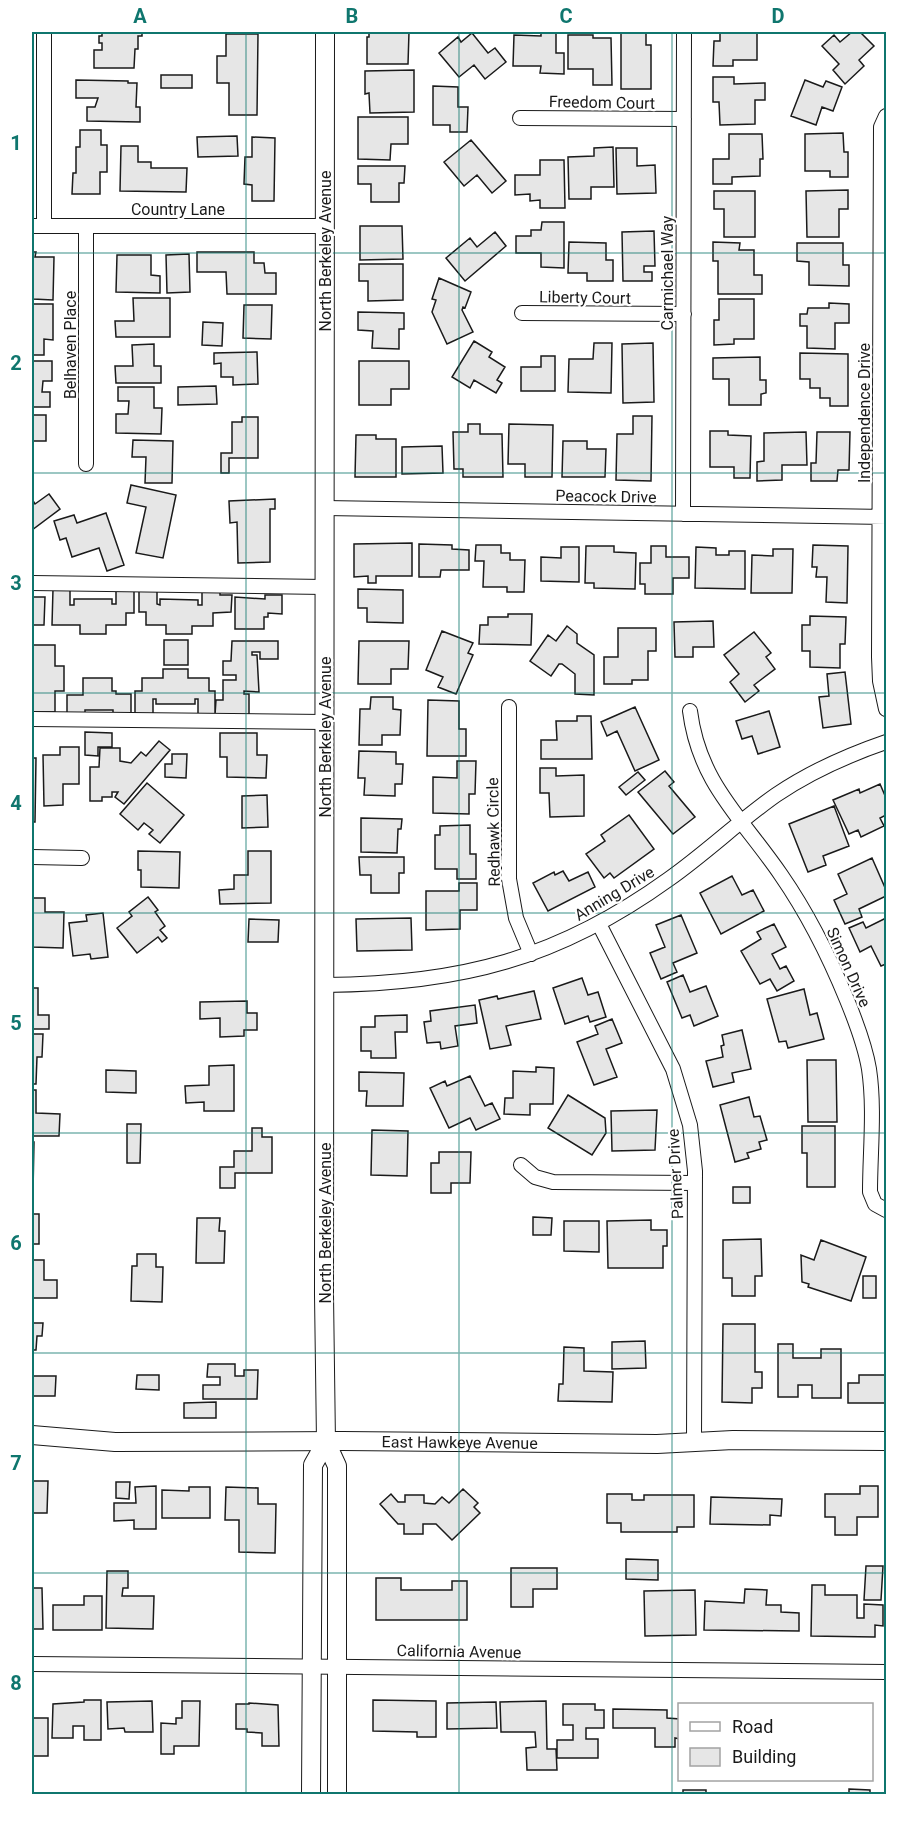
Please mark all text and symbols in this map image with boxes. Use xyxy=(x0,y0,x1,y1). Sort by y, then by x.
text: A xyxy=(133,4,147,28)
text: B xyxy=(346,4,358,28)
text: C xyxy=(559,4,573,28)
text: D xyxy=(772,4,785,28)
street label: Freedom Court xyxy=(549,92,655,113)
text: 1 xyxy=(10,131,22,155)
street label: North Berkeley Avenue xyxy=(316,171,335,331)
street label: Country Lane xyxy=(131,200,225,219)
street label: Carmichael Way xyxy=(658,215,677,330)
street label: Liberty Court xyxy=(539,287,631,308)
street label: Belhaven Place xyxy=(61,291,80,399)
street label: Independence Drive xyxy=(855,343,874,483)
text: 2 xyxy=(10,351,22,375)
street label: Peacock Drive xyxy=(555,486,657,507)
text: 3 xyxy=(10,571,22,595)
street label: North Berkeley Avenue xyxy=(316,657,335,817)
street label: Redhawk Circle xyxy=(483,777,504,887)
text: 4 xyxy=(10,791,22,815)
street label: Anning Drive xyxy=(571,862,658,925)
street label: Simon Drive xyxy=(823,924,875,1010)
text: 5 xyxy=(10,1011,22,1035)
street label: Palmer Drive xyxy=(664,1128,687,1220)
street label: North Berkeley Avenue xyxy=(316,1143,335,1303)
text: 6 xyxy=(10,1231,22,1255)
street label: East Hawkeye Avenue xyxy=(382,1432,538,1453)
text: 7 xyxy=(10,1451,22,1475)
street label: California Avenue xyxy=(396,1641,522,1662)
text: 8 xyxy=(10,1671,22,1695)
legend xyxy=(678,1703,873,1781)
text: Road xyxy=(732,1716,773,1737)
text: Building xyxy=(732,1746,796,1767)

